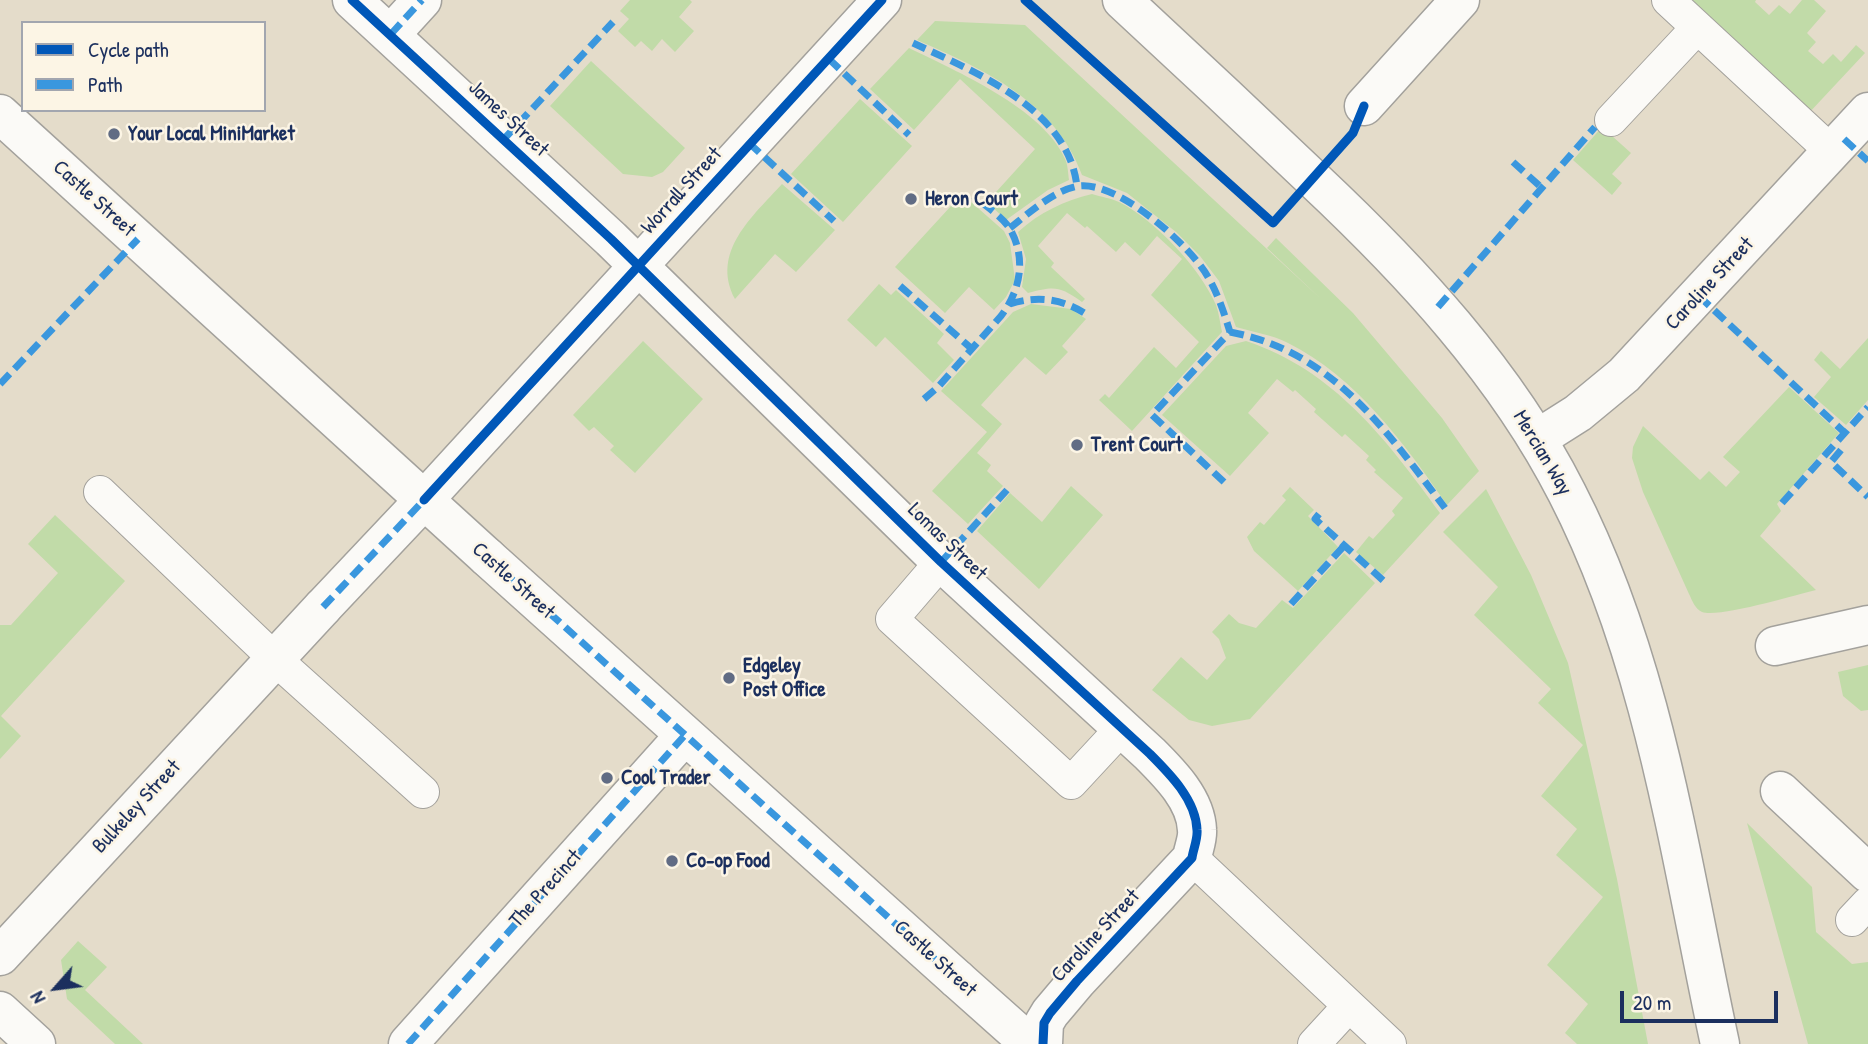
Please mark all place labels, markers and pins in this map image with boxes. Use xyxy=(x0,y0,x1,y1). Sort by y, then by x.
place label: Your Local MiniMarket xyxy=(128,121,295,147)
marker: Your Local MiniMarket xyxy=(106,126,122,142)
place label: Heron Court xyxy=(925,186,1018,212)
marker: Heron Court xyxy=(903,191,919,207)
place label: Trent Court xyxy=(1091,432,1182,458)
marker: Trent Court xyxy=(1069,437,1085,453)
place label: Edgeley Post Office xyxy=(743,653,826,703)
marker: Edgeley Post Office xyxy=(721,670,737,686)
place label: Cool Trader xyxy=(621,765,711,791)
marker: Cool Trader xyxy=(599,770,615,786)
place label: Co-op Food xyxy=(686,848,770,874)
marker: Co-op Food xyxy=(664,853,680,869)

